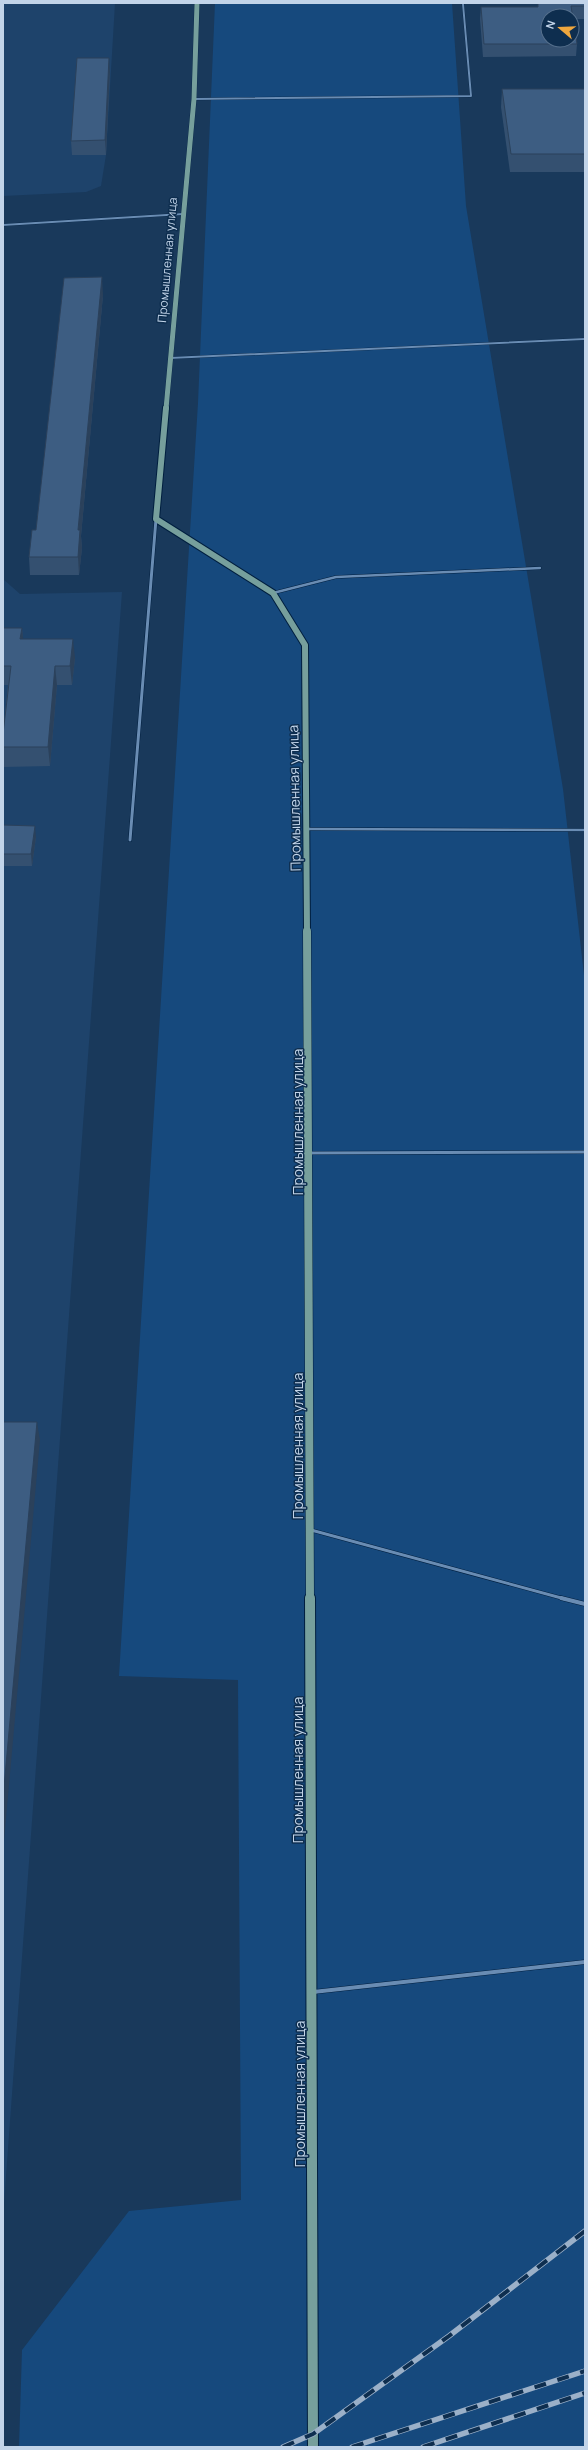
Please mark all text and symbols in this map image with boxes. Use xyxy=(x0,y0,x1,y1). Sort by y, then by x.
north arrow xyxy=(540,8,580,48)
text: N xyxy=(542,18,558,31)
street label: Промышленная улица xyxy=(153,197,181,323)
street label: Промышленная улица xyxy=(283,725,305,871)
street label: Промышленная улица xyxy=(288,1049,307,1195)
street label: Промышленная улица xyxy=(288,1373,307,1519)
street label: Промышленная улица xyxy=(288,1697,307,1843)
street label: Промышленная улица xyxy=(290,2021,309,2167)

